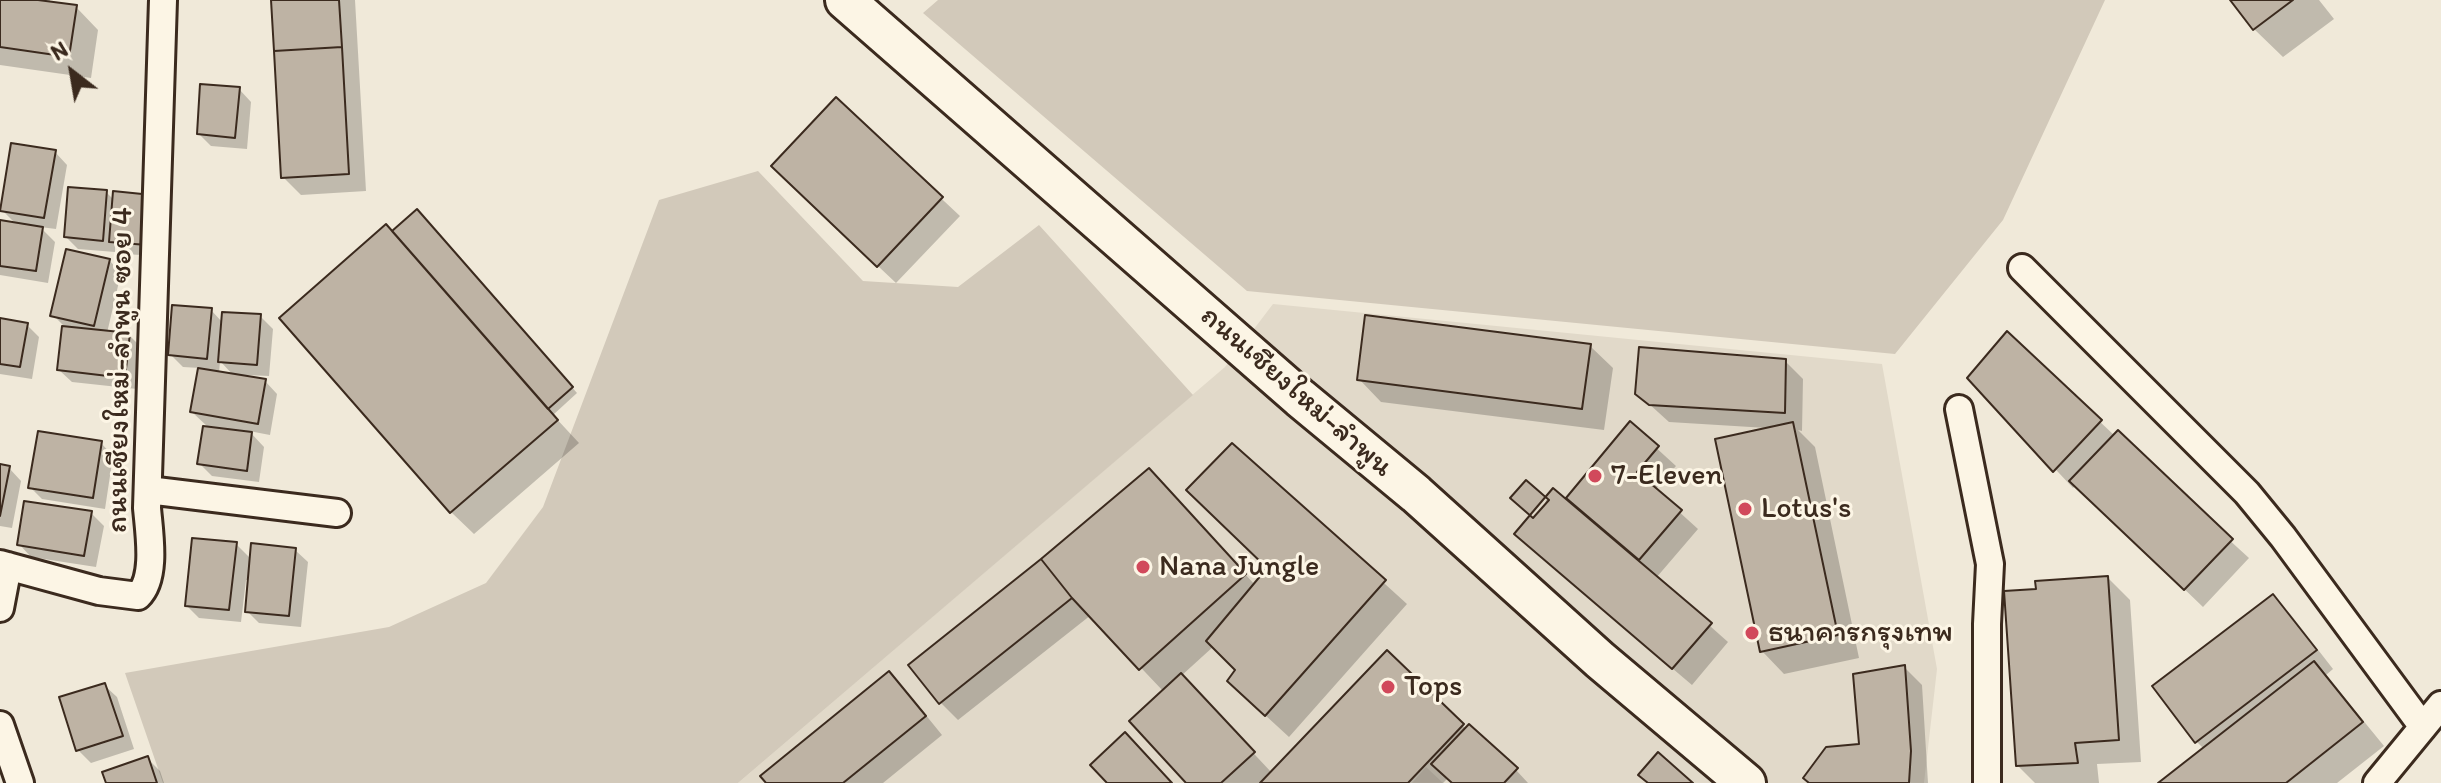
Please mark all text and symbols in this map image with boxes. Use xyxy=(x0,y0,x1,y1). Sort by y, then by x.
north arrow xyxy=(32,32,112,112)
text: N xyxy=(46,36,73,66)
street label: ถนนเชียงใหม่-ลำพูน ซอย 4 xyxy=(100,207,142,533)
street label: ถนนเชียงใหม่-ลำพูน xyxy=(1192,299,1400,485)
place label: 7-Eleven xyxy=(1611,458,1722,494)
marker: 7-Eleven xyxy=(1586,467,1604,485)
place label: Lotus's xyxy=(1761,491,1851,527)
marker: Lotus's xyxy=(1736,500,1754,518)
place label: Nana Jungle xyxy=(1159,549,1319,585)
marker: Nana Jungle xyxy=(1134,558,1152,576)
place label: ธนาคารกรุงเทพ xyxy=(1768,615,1953,651)
marker: ธนาคารกรุงเทพ xyxy=(1743,624,1761,642)
place label: Tops xyxy=(1404,669,1462,705)
marker: Tops xyxy=(1379,678,1397,696)

